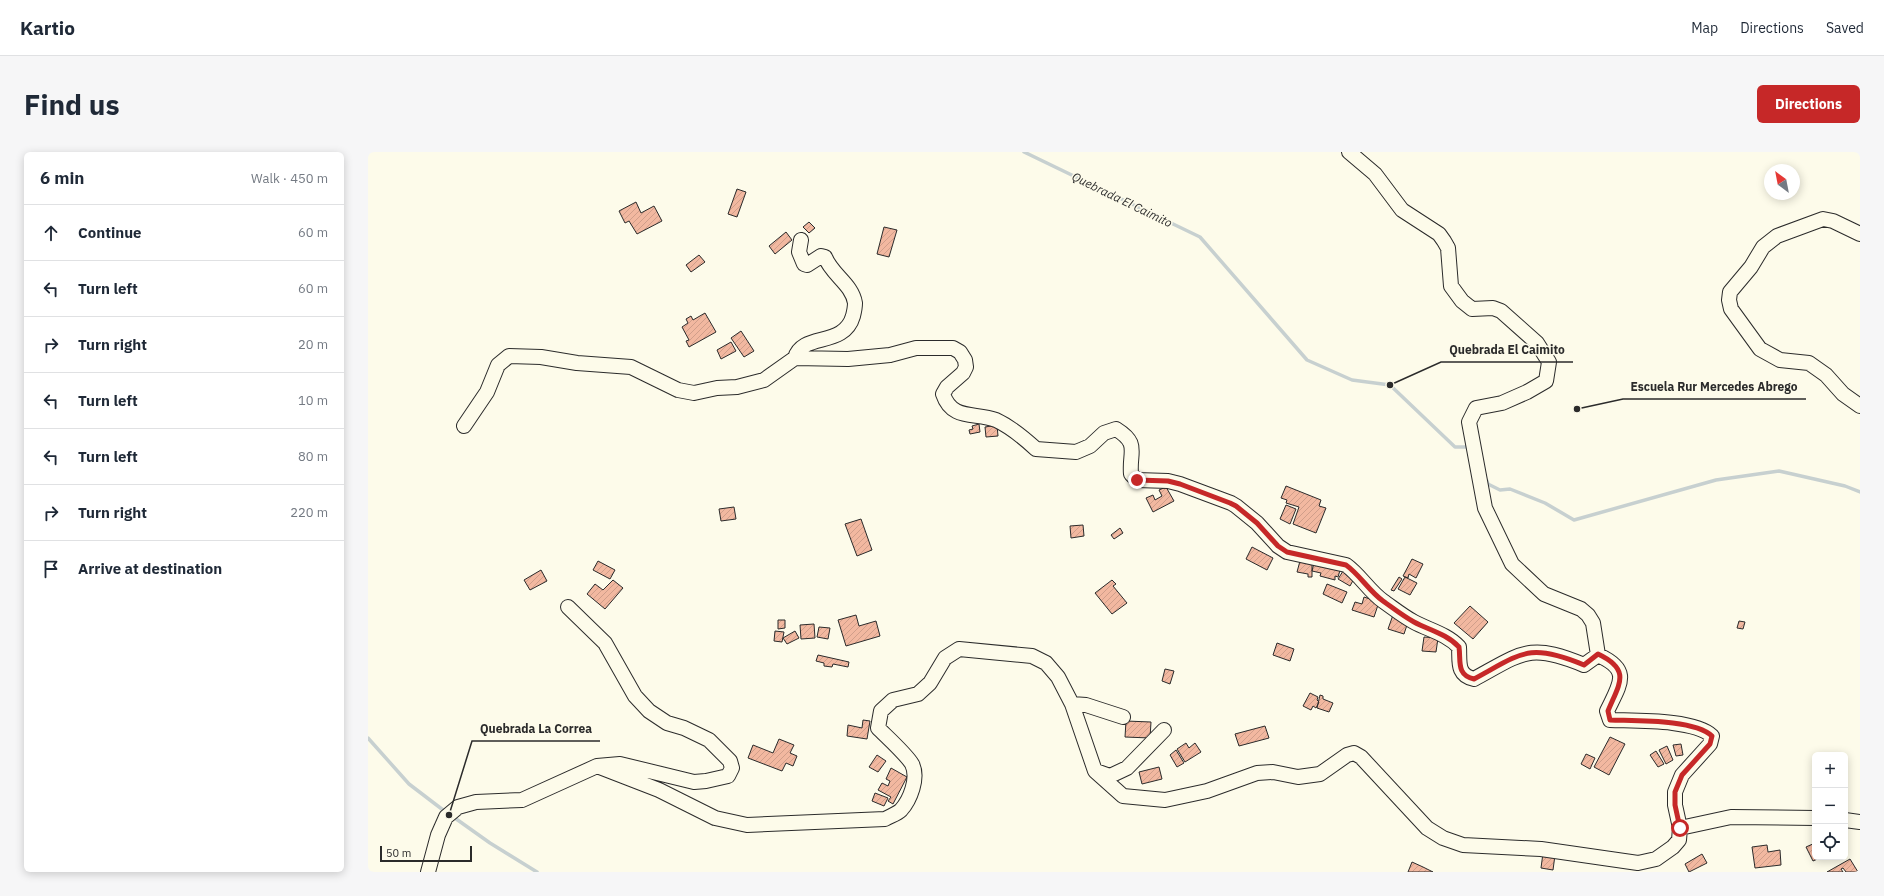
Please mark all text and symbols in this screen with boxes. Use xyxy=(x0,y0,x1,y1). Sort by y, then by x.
text: Kartio xyxy=(20,16,75,40)
text: Map xyxy=(1691,19,1718,37)
text: Directions xyxy=(1740,19,1804,37)
text: Saved xyxy=(1826,19,1864,37)
button: Directions xyxy=(1757,85,1860,123)
text: Find us xyxy=(24,86,120,123)
north arrow xyxy=(1764,164,1800,200)
text: 6 min xyxy=(40,167,84,189)
water label: Quebrada El Caimito xyxy=(1070,169,1175,231)
text: Walk · 450 m xyxy=(251,170,328,187)
icon: ahead xyxy=(40,222,62,244)
text: Continue xyxy=(78,223,142,242)
text: 60 m xyxy=(298,224,328,241)
icon: left xyxy=(40,278,62,300)
text: Turn left xyxy=(78,279,138,298)
text: 60 m xyxy=(298,280,328,297)
icon: right xyxy=(40,334,62,356)
text: Turn right xyxy=(78,335,147,354)
text: 20 m xyxy=(298,336,328,353)
callout: Quebrada El Caimito xyxy=(1441,338,1573,362)
text: Quebrada El Caimito xyxy=(1449,342,1565,357)
callout: Escuela Rur Mercedes Abrego xyxy=(1623,375,1806,399)
text: Escuela Rur Mercedes Abrego xyxy=(1630,379,1798,394)
icon: left xyxy=(40,390,62,412)
text: Turn left xyxy=(78,391,138,410)
text: 10 m xyxy=(298,392,328,409)
icon: left xyxy=(40,446,62,468)
text: Turn left xyxy=(78,447,138,466)
text: 80 m xyxy=(298,448,328,465)
route end xyxy=(1128,471,1146,489)
icon: right xyxy=(40,502,62,524)
text: Turn right xyxy=(78,503,147,522)
text: 220 m xyxy=(290,504,328,521)
icon: arrive xyxy=(40,558,62,580)
text: Arrive at destination xyxy=(78,559,222,578)
callout: Quebrada La Correa xyxy=(472,717,600,741)
text: Quebrada La Correa xyxy=(480,721,592,736)
map controls xyxy=(1812,752,1848,860)
button: + xyxy=(1812,752,1848,788)
button: − xyxy=(1812,788,1848,824)
route start xyxy=(1671,819,1689,837)
button: locate xyxy=(1812,824,1848,860)
scale bar xyxy=(380,844,472,863)
text: 50 m xyxy=(386,846,411,860)

